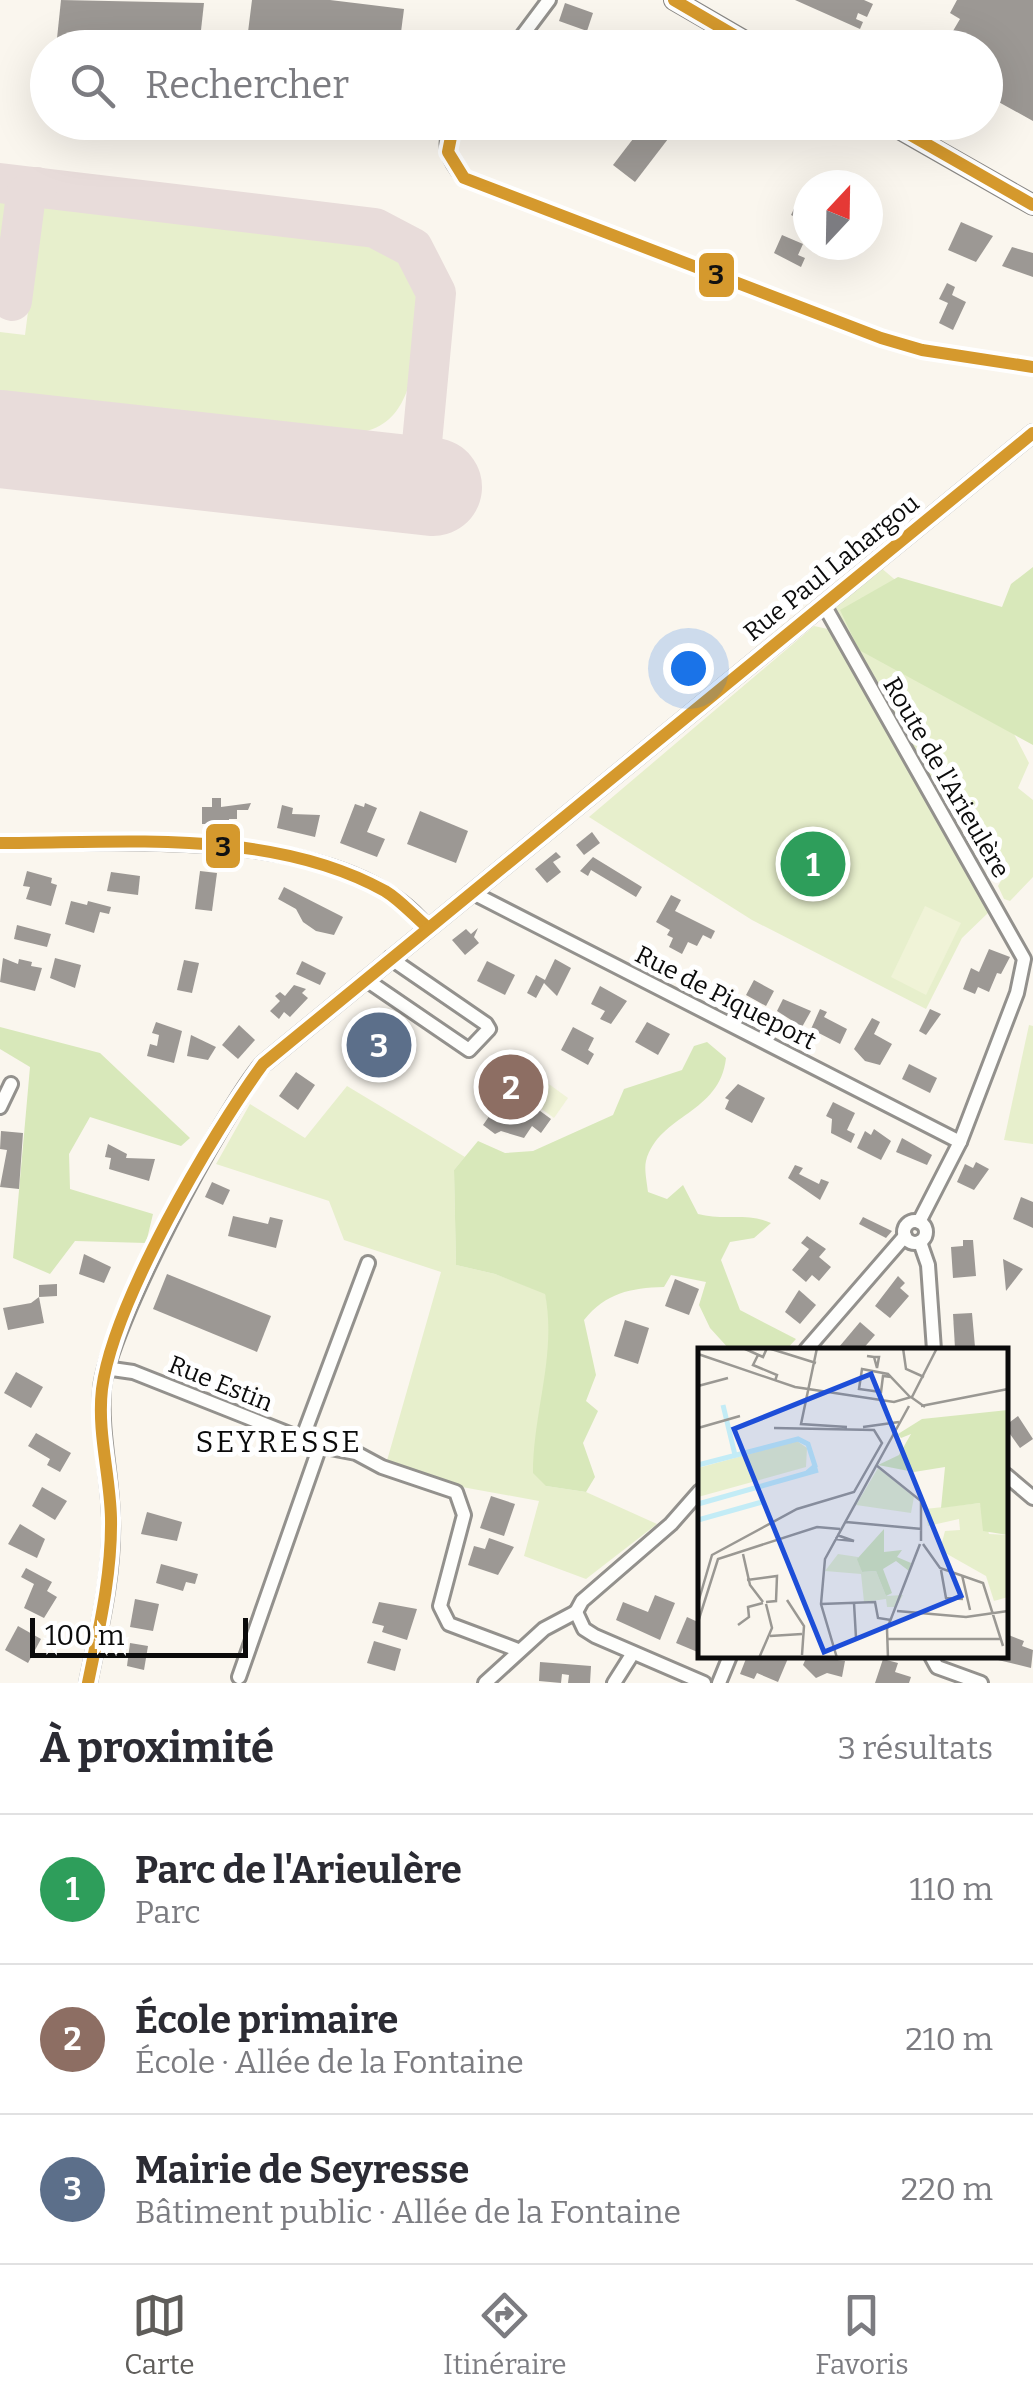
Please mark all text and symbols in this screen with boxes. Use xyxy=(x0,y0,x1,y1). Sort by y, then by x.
search box xyxy=(30,30,1003,140)
icon: search xyxy=(65,58,120,113)
text: Rechercher xyxy=(145,62,349,108)
north arrow xyxy=(793,170,883,260)
line badge: 3 xyxy=(697,251,736,299)
text: 3 xyxy=(708,258,724,291)
street label: Rue Paul Lahargou xyxy=(738,488,925,648)
your location xyxy=(663,643,714,694)
street label: Route de l'Arieulère xyxy=(877,672,1016,883)
line badge: 3 xyxy=(204,822,242,870)
pin: 1 xyxy=(780,826,846,902)
text: 3 xyxy=(215,830,231,863)
street label: Rue de Piqueport xyxy=(630,939,821,1056)
pin: 3 xyxy=(346,1008,412,1082)
pin: 2 xyxy=(478,1050,544,1124)
inset map xyxy=(698,1348,1008,1658)
street label: Rue Estin xyxy=(164,1349,277,1418)
district label: SEYRESSE xyxy=(196,1424,362,1460)
scale bar xyxy=(30,1613,248,1658)
text: 100 m xyxy=(45,1619,125,1652)
text: À proximité xyxy=(40,1723,274,1773)
text: 3 résultats xyxy=(838,1729,993,1767)
text: Parc de l'Arieulère xyxy=(135,1847,462,1893)
text: 1 xyxy=(66,1870,79,1908)
text: 110 m xyxy=(910,1870,993,1908)
text: Parc xyxy=(135,1893,201,1931)
text: École primaire xyxy=(135,1997,398,2043)
text: 2 xyxy=(63,2020,82,2058)
text: 210 m xyxy=(905,2020,993,2058)
text: École · Allée de la Fontaine xyxy=(135,2043,524,2081)
text: Mairie de Seyresse xyxy=(135,2147,469,2193)
text: 3 xyxy=(63,2170,82,2208)
text: 220 m xyxy=(901,2170,993,2208)
text: Bâtiment public · Allée de la Fontaine xyxy=(135,2193,681,2231)
tab: Carte xyxy=(124,2288,195,2381)
tab: Itinéraire xyxy=(443,2288,567,2381)
tab: Favoris xyxy=(815,2288,909,2381)

